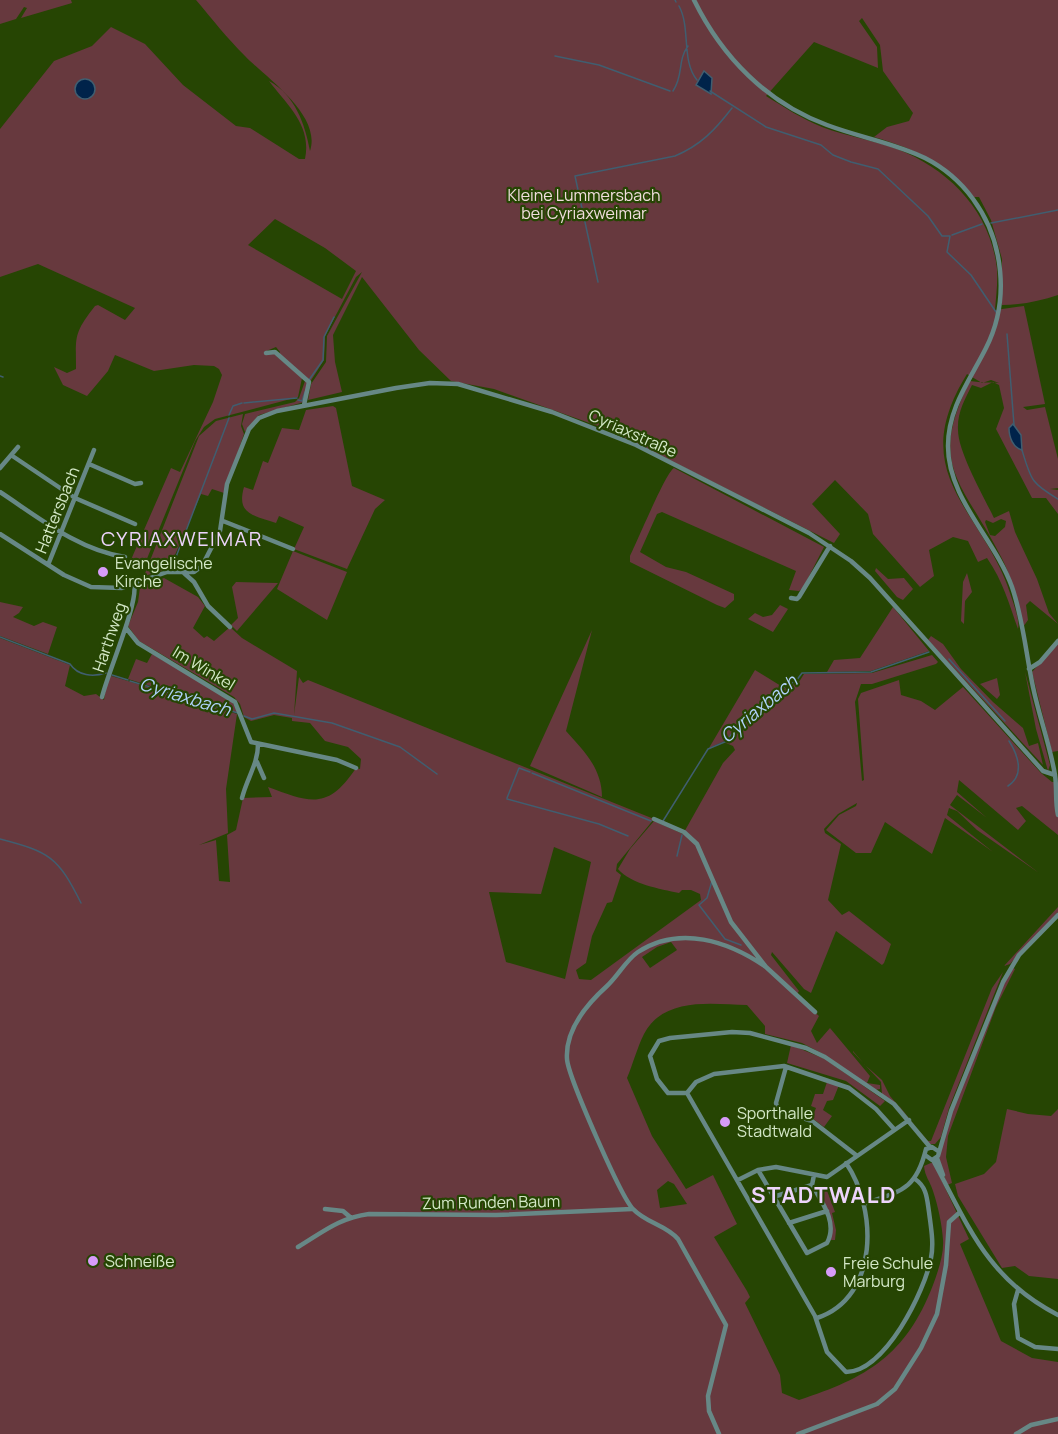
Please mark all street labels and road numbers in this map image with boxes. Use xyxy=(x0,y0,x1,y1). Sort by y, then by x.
street label: Cyriaxstraße xyxy=(585,404,681,462)
street label: Hattersbach xyxy=(30,463,84,557)
street label: Harthweg xyxy=(87,599,131,675)
street label: Im Winkel xyxy=(169,641,239,695)
street label: Zum Runden Baum xyxy=(422,1190,560,1214)

